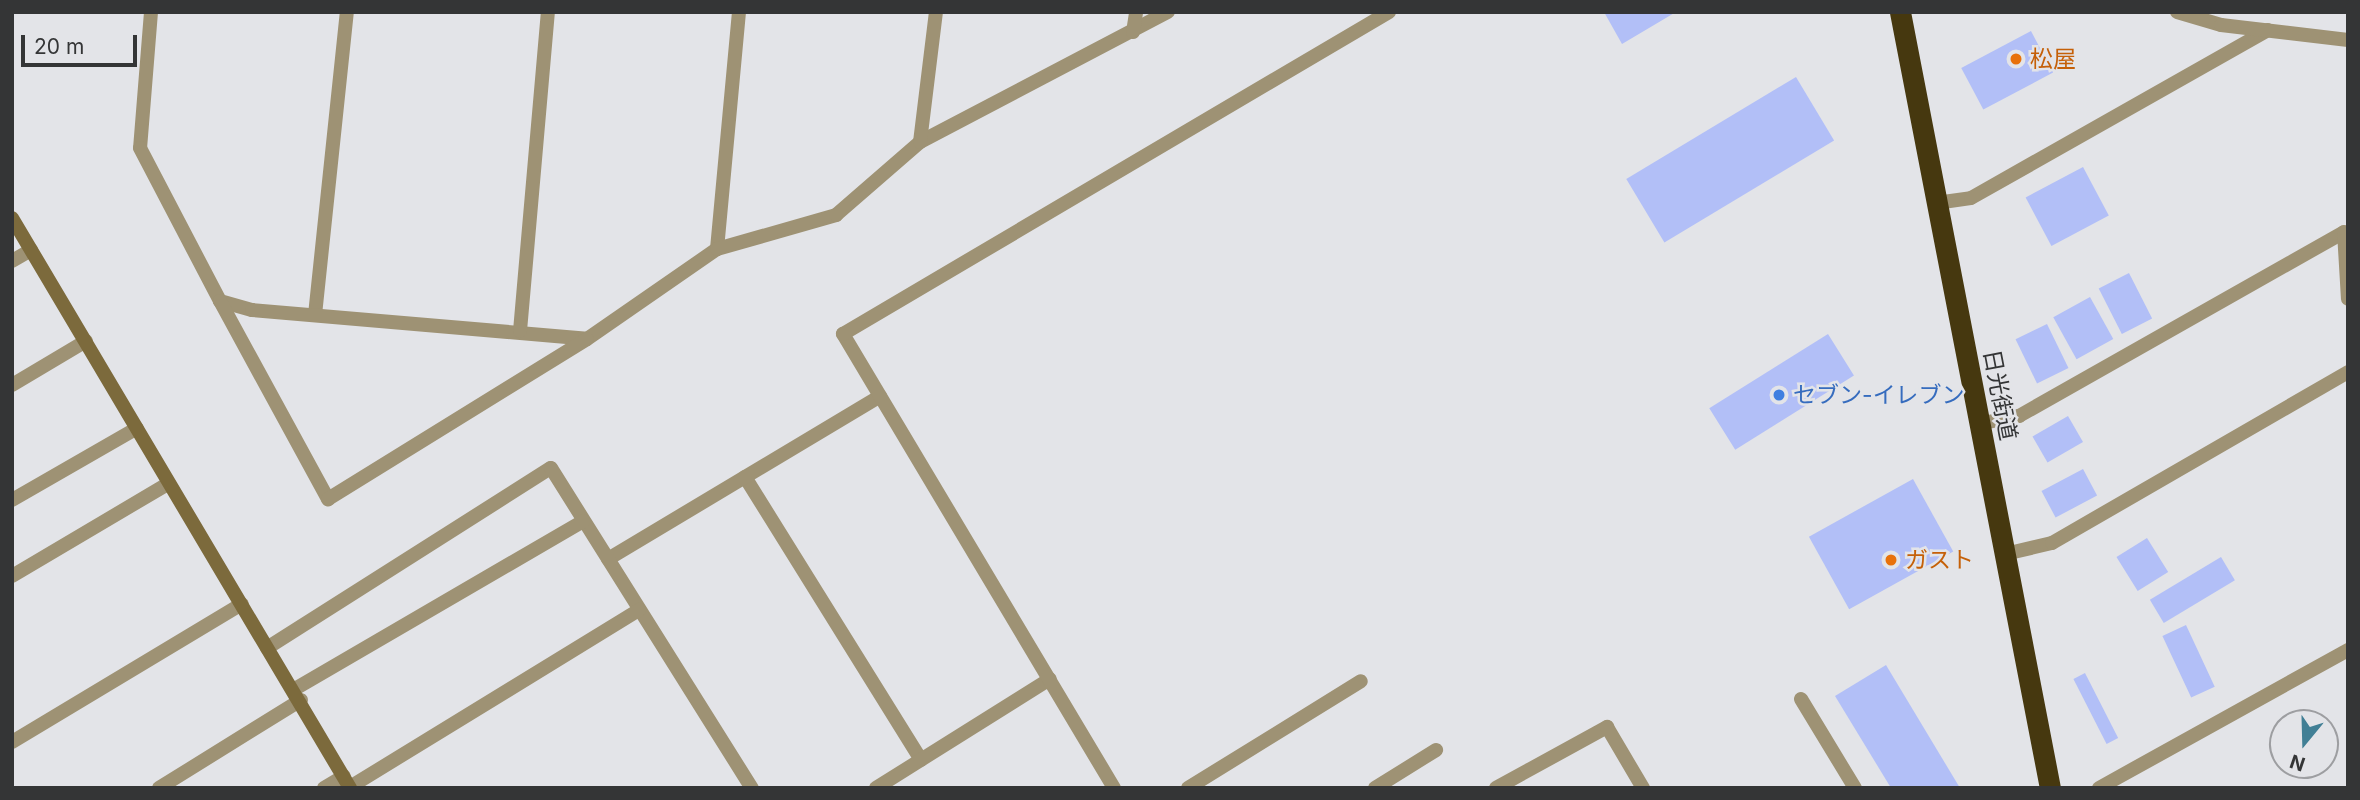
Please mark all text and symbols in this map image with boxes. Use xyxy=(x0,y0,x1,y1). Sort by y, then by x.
scale bar xyxy=(24,21,140,65)
text: 20 m xyxy=(34,34,84,59)
place label: 松屋 xyxy=(2030,45,2076,73)
marker: 松屋 xyxy=(2008,51,2024,67)
street label: 日光街道 xyxy=(1978,347,2022,443)
place label: セブン-イレブン xyxy=(1793,381,1965,409)
marker: セブン-イレブン xyxy=(1771,387,1787,403)
place label: ガスト xyxy=(1905,546,1974,574)
marker: ガスト xyxy=(1883,552,1899,568)
north arrow xyxy=(2269,709,2339,779)
text: N xyxy=(2287,749,2308,776)

